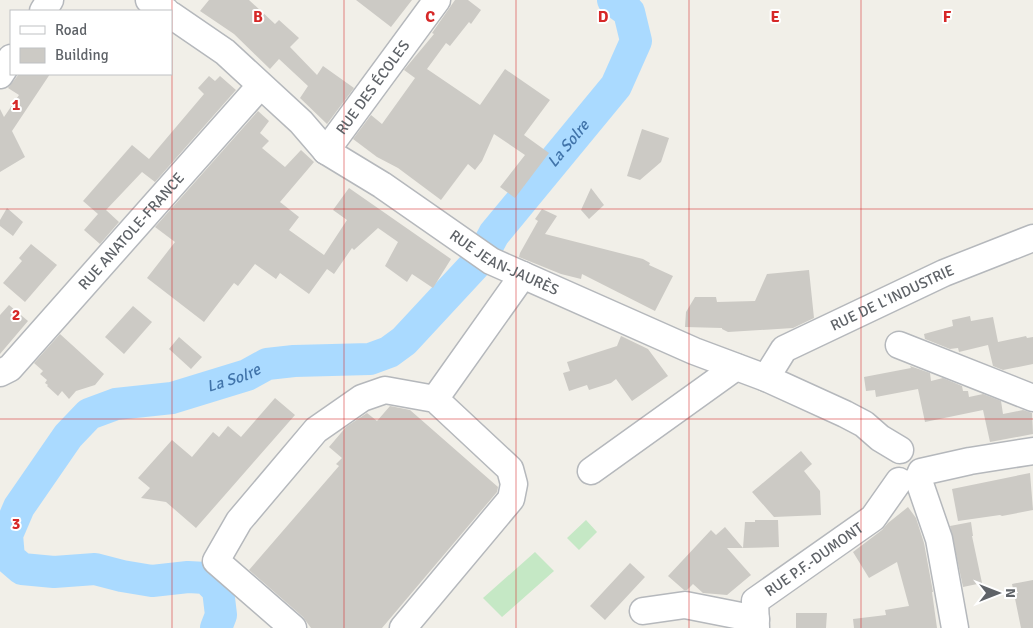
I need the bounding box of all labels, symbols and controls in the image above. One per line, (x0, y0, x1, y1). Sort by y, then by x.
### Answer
text: B (253, 7, 263, 27)
text: C (425, 7, 435, 27)
text: D (598, 7, 609, 27)
text: E (770, 7, 780, 27)
text: F (943, 7, 952, 27)
legend (10, 10, 172, 75)
text: Road (55, 21, 87, 39)
street label: RUE DES ÉCOLES (332, 37, 413, 138)
text: Building (55, 46, 109, 64)
text: 1 (12, 95, 21, 115)
water label: La Solre (543, 115, 594, 172)
street label: RUE ANATOLE-FRANCE (75, 169, 188, 293)
street label: RUE JEAN-JAURÈS (446, 226, 562, 299)
street label: RUE DE L'INDUSTRIE (828, 261, 957, 335)
text: 2 (12, 305, 20, 325)
water label: La Solre (204, 359, 265, 397)
text: 3 (12, 514, 20, 534)
street label: RUE P.F.-DUMONT (761, 519, 867, 600)
north arrow (973, 568, 1023, 618)
text: N (1002, 588, 1019, 598)

